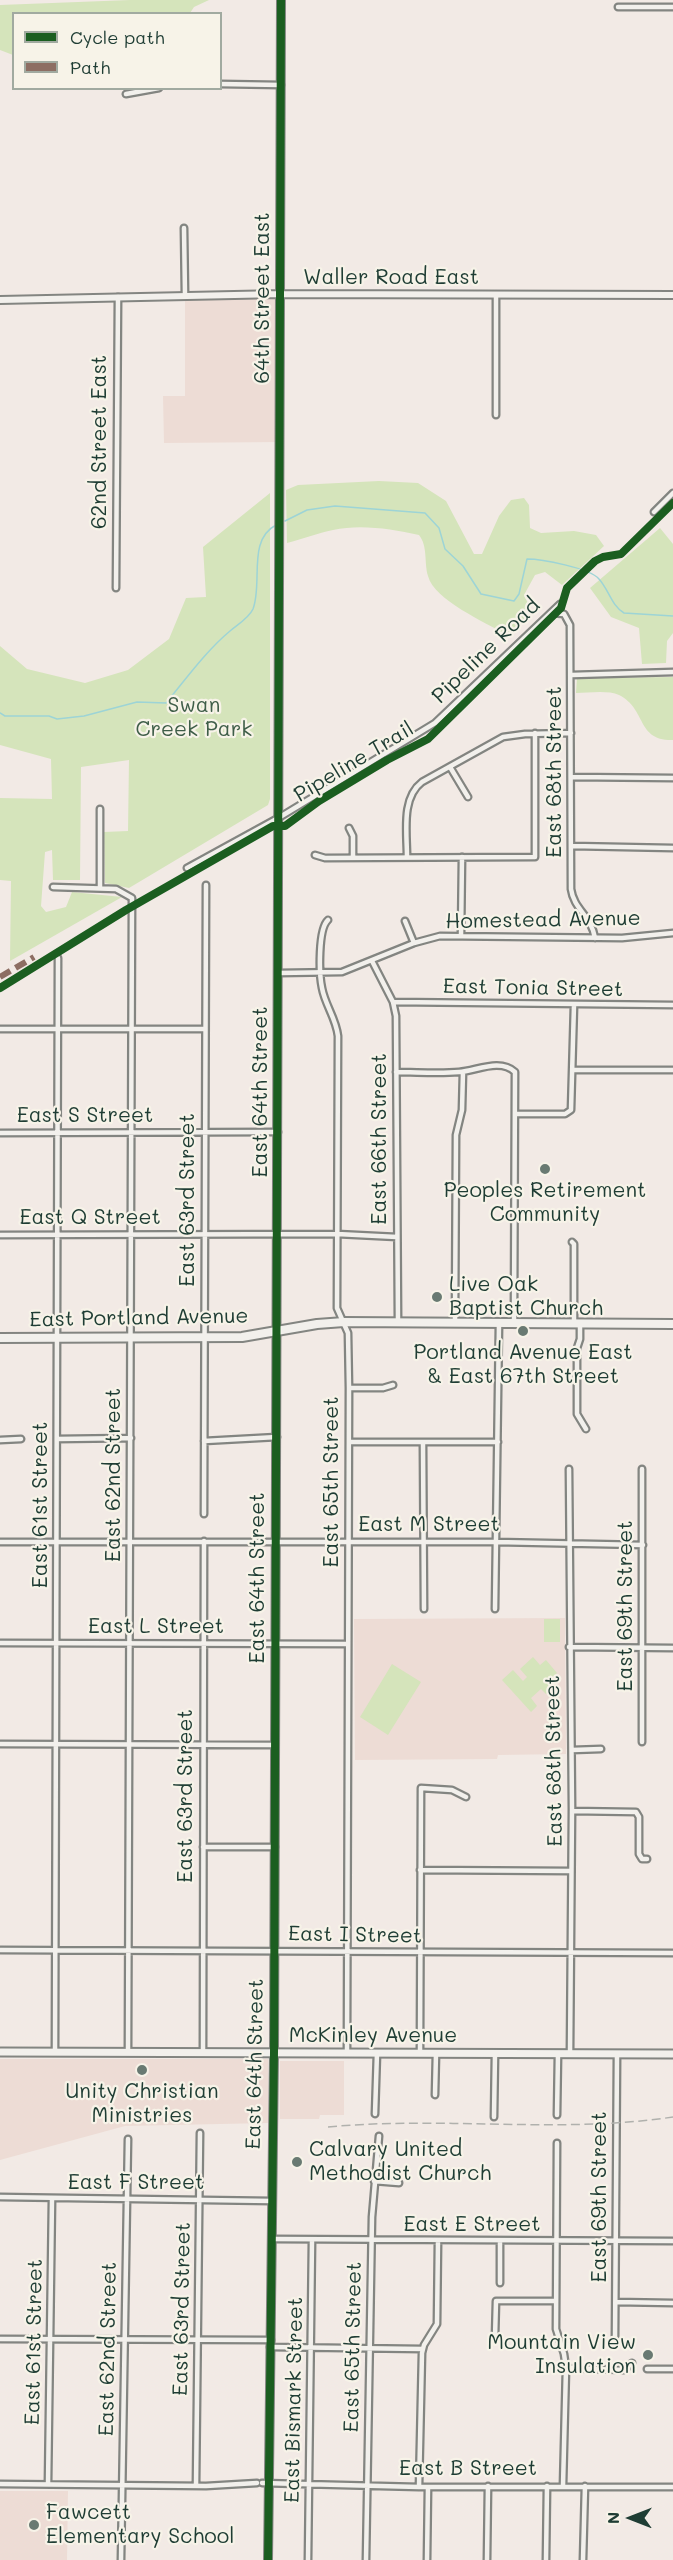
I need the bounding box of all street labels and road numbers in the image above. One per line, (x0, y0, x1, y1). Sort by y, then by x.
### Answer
street label: 64th Street East (250, 213, 276, 383)
street label: Waller Road East (303, 265, 479, 291)
street label: 62nd Street East (87, 355, 113, 529)
street label: Pipeline Road (427, 593, 545, 709)
street label: East 68th Street (542, 686, 568, 858)
street label: Pipeline Trail (290, 716, 418, 808)
street label: Homestead Avenue (445, 906, 641, 934)
street label: East Tonia Street (443, 974, 623, 1002)
street label: East 64th Street (248, 1007, 274, 1177)
street label: East 66th Street (367, 1053, 393, 1225)
street label: East S Street (17, 1103, 153, 1129)
street label: East 63rd Street (175, 1113, 201, 1287)
street label: East Q Street (19, 1205, 161, 1231)
street label: East Portland Avenue (29, 1303, 249, 1333)
street label: East 62nd Street (101, 1388, 127, 1562)
street label: East 65th Street (319, 1397, 345, 1567)
street label: East 61st Street (28, 1422, 54, 1588)
street label: East 64th Street (245, 1493, 271, 1663)
street label: East M Street (358, 1512, 500, 1538)
street label: East 69th Street (613, 1520, 639, 1692)
street label: East L Street (88, 1614, 224, 1640)
street label: East 68th Street (540, 1675, 568, 1847)
street label: East 63rd Street (173, 1709, 199, 1883)
street label: East I Street (288, 1921, 422, 1949)
street label: East 64th Street (241, 1978, 269, 2150)
street label: McKinley Avenue (289, 2023, 457, 2049)
street label: East 69th Street (587, 2111, 613, 2283)
street label: East F Street (68, 2170, 204, 2196)
street label: East E Street (404, 2212, 540, 2238)
street label: East 63rd Street (168, 2222, 196, 2396)
street label: East 61st Street (20, 2259, 48, 2425)
street label: East 65th Street (339, 2261, 367, 2433)
street label: East 62nd Street (94, 2262, 122, 2436)
street label: East Bismark Street (280, 2297, 308, 2503)
street label: East B Street (399, 2456, 537, 2482)

